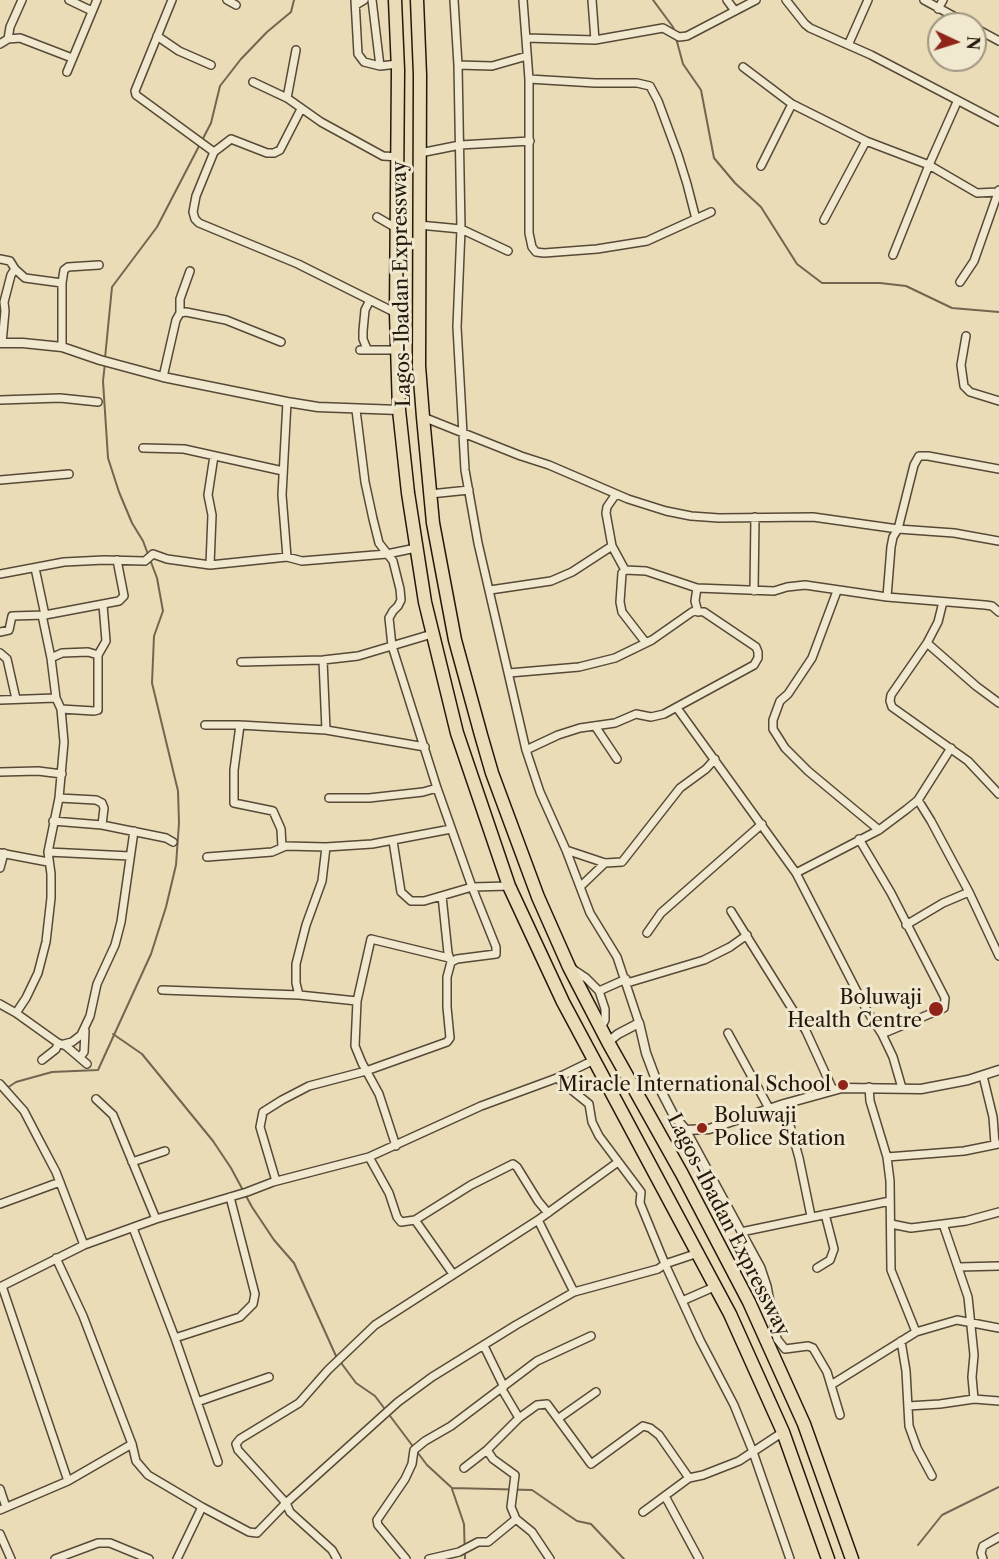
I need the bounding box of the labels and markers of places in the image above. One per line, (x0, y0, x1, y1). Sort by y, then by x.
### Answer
place label: Boluwaji Health Centre (787, 986, 922, 1033)
marker: Boluwaji Health Centre (927, 1000, 945, 1018)
place label: Miracle International School (558, 1073, 831, 1097)
marker: Miracle International School (836, 1078, 850, 1092)
place label: Boluwaji Police Station (714, 1104, 846, 1151)
marker: Boluwaji Police Station (695, 1121, 709, 1135)

